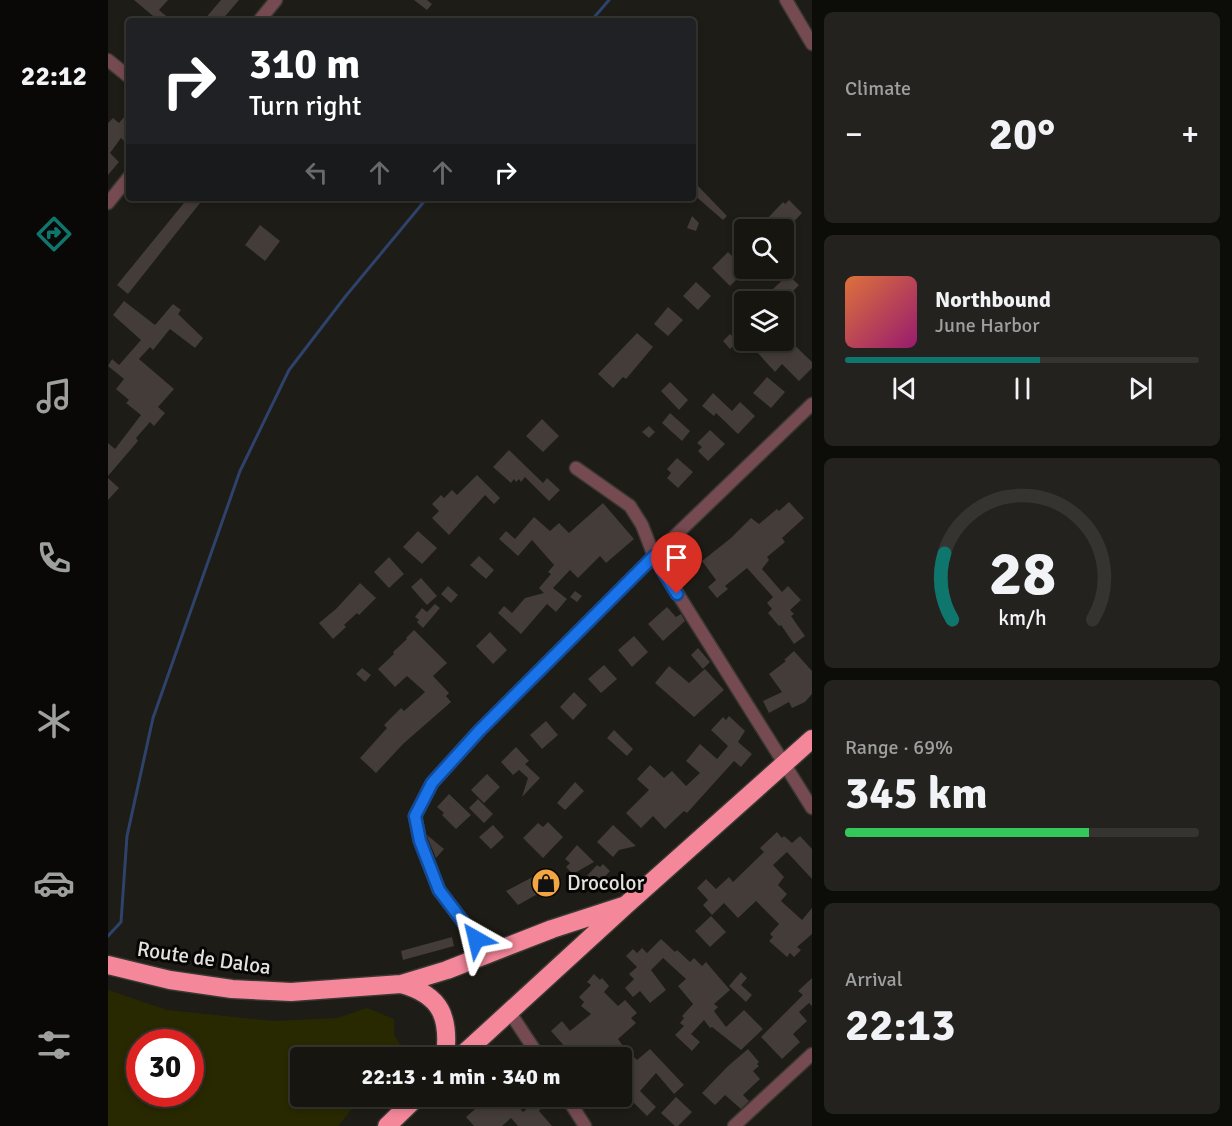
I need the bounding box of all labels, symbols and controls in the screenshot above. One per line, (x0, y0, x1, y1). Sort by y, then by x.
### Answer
text: 310 m (249, 39, 360, 90)
icon: right (150, 42, 228, 120)
text: 22:12 (21, 60, 87, 93)
text: Climate (845, 76, 911, 101)
text: Turn right (249, 90, 362, 123)
text: 20° (989, 107, 1055, 162)
text: − (845, 114, 863, 155)
text: + (1181, 114, 1199, 155)
icon: left (300, 156, 333, 189)
icon: ahead (363, 156, 396, 189)
icon: ahead (426, 156, 459, 189)
icon: right (489, 156, 522, 189)
icon: directions (33, 213, 75, 255)
map controls (734, 219, 794, 351)
button: search (734, 219, 794, 279)
text: Northbound (935, 286, 1051, 313)
button: layers (734, 291, 794, 351)
text: June Harbor (935, 313, 1040, 338)
icon: previous (888, 372, 921, 405)
icon: pause (1006, 372, 1039, 405)
icon: next (1124, 372, 1157, 405)
icon: music (33, 375, 75, 417)
pin (651, 532, 702, 594)
text: 28 (988, 535, 1056, 612)
icon: phone (33, 537, 75, 579)
icon: arrive (660, 541, 693, 574)
text: km/h (998, 605, 1046, 631)
icon: climate (33, 700, 75, 742)
text: Range · 69% (845, 735, 953, 760)
text: 345 km (845, 766, 988, 821)
icon: car (33, 862, 75, 904)
shop icon: Drocolor (530, 867, 562, 899)
place label: Drocolor (567, 870, 644, 896)
position arrow (444, 907, 508, 971)
street label: Route de Daloa (135, 936, 273, 980)
text: Arrival (845, 967, 903, 992)
text: 22:13 (845, 998, 955, 1053)
icon: filters (33, 1024, 75, 1066)
speed limit sign: 30 (126, 1029, 204, 1107)
text: 22:13 · 1 min · 340 m (361, 1063, 561, 1090)

